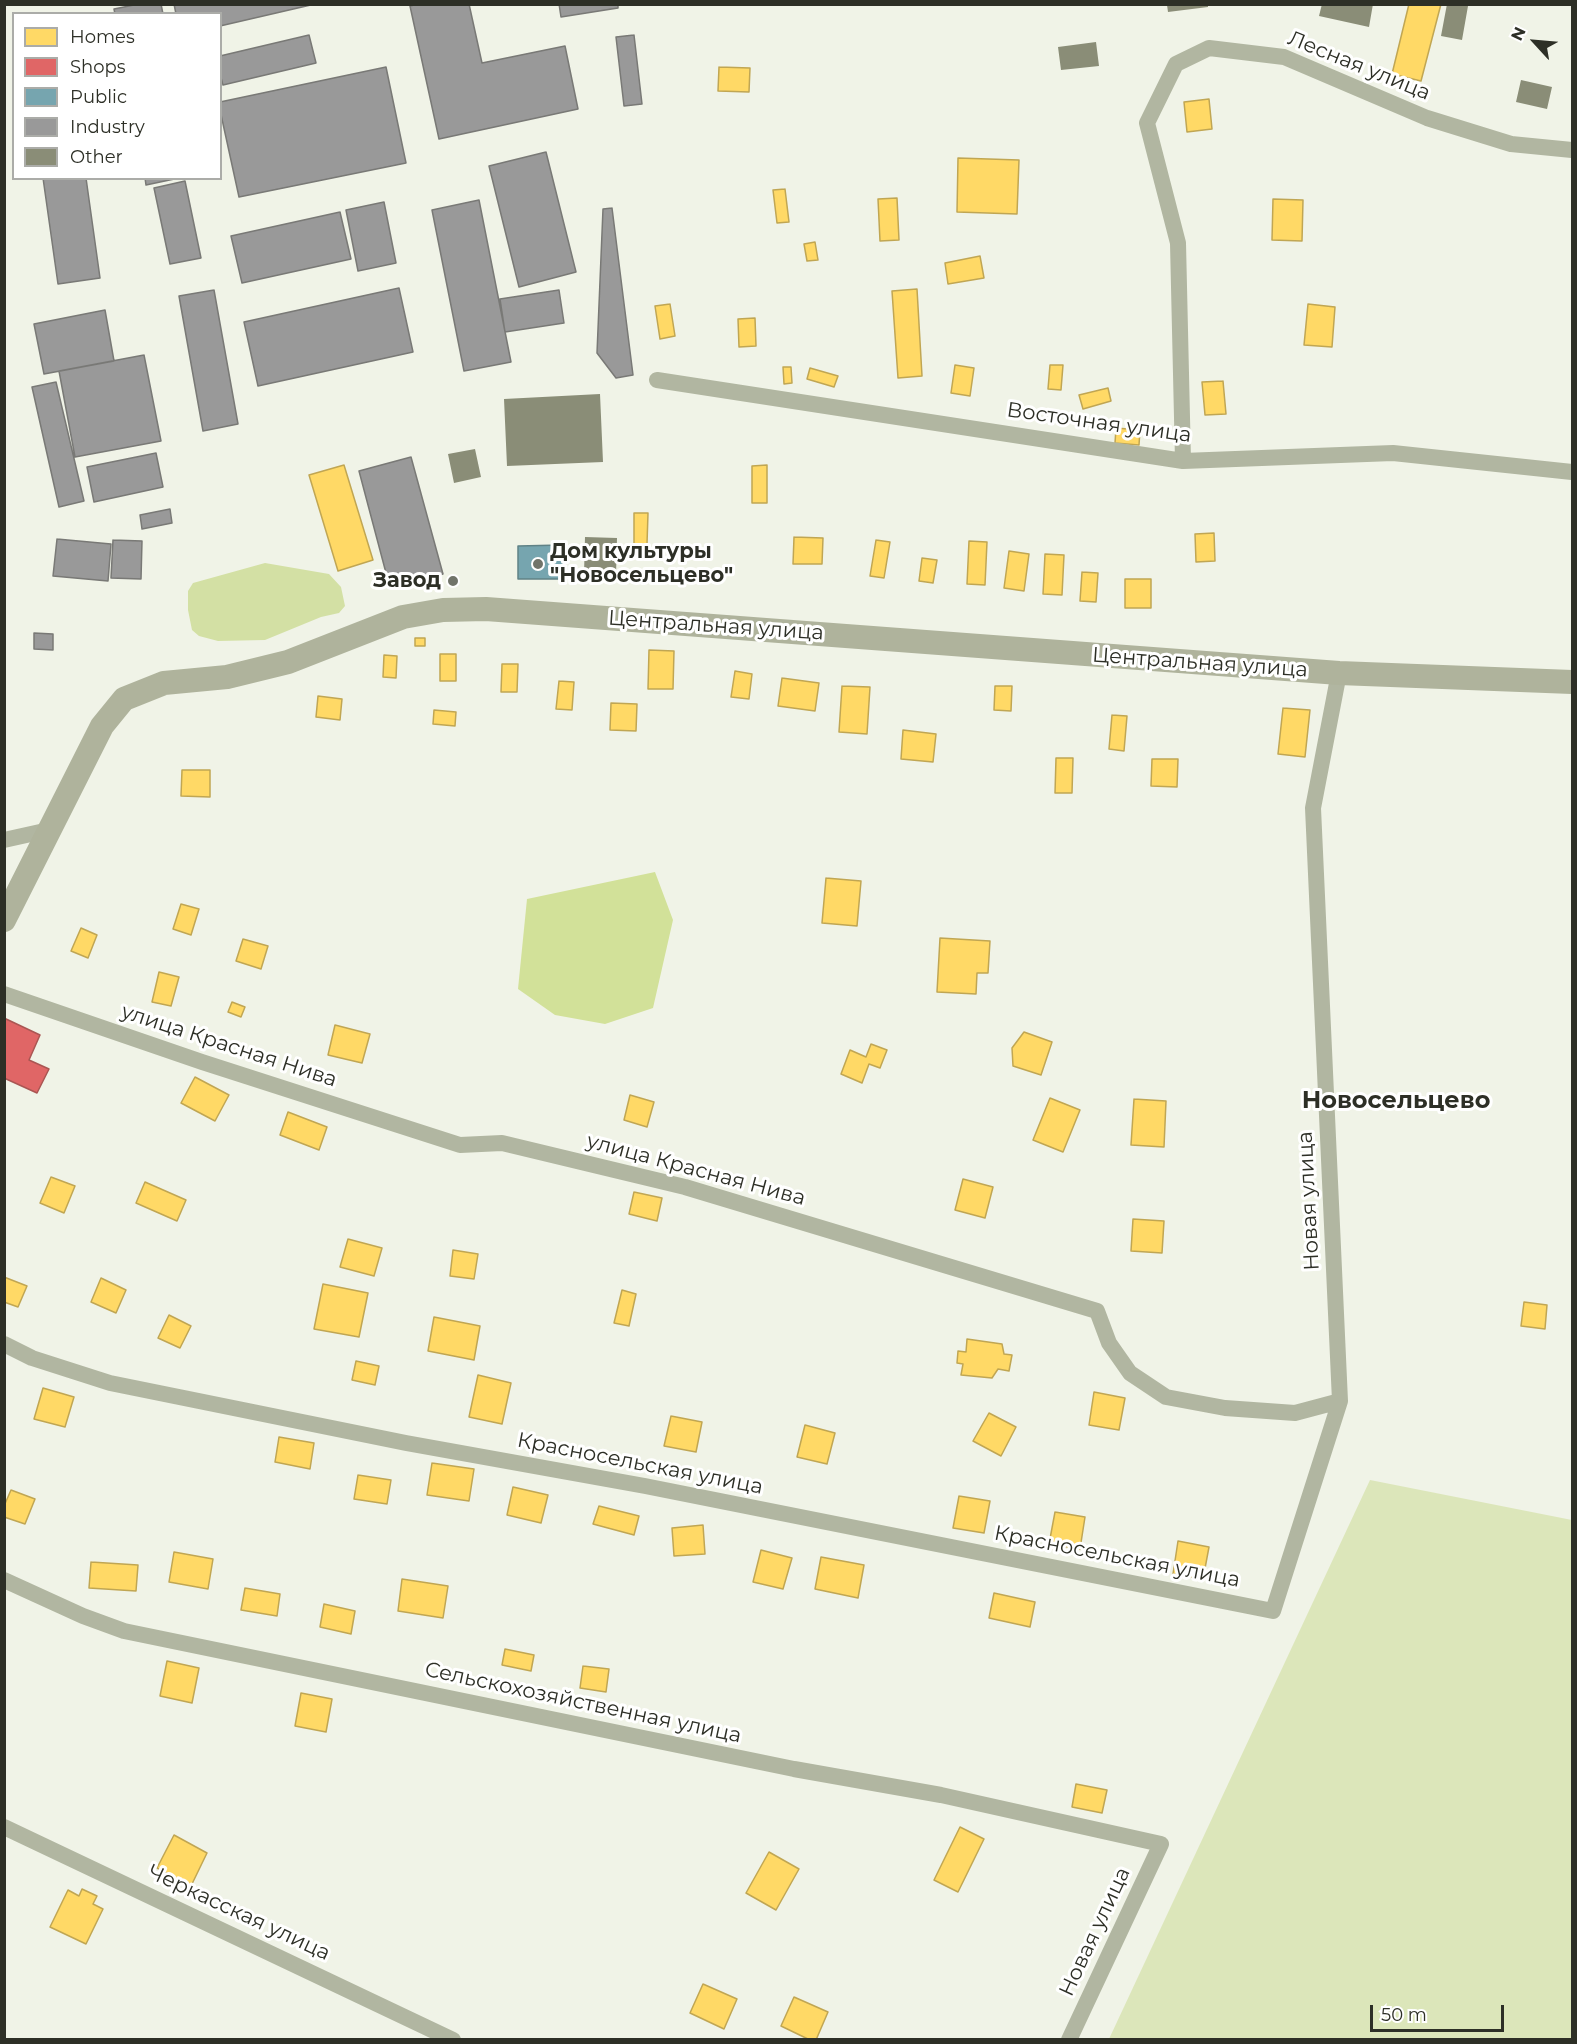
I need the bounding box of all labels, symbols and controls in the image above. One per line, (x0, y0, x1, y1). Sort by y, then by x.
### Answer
legend (12, 12, 222, 180)
north arrow (1505, 12, 1565, 72)
text: N (1507, 24, 1530, 44)
text: Homes (70, 26, 135, 48)
street label: Лесная улица (1284, 26, 1434, 106)
text: Shops (70, 56, 126, 78)
text: Public (70, 86, 127, 108)
text: Industry (70, 116, 145, 138)
text: Other (70, 146, 123, 168)
street label: Восточная улица (1005, 398, 1193, 448)
place label: Дом культуры "Новосельцево" (550, 539, 733, 589)
marker: Дом культуры "Новосельцево" (531, 557, 545, 571)
place label: Завод (373, 568, 441, 594)
marker: Завод (446, 574, 460, 588)
street label: Центральная улица (607, 606, 825, 646)
street label: Центральная улица (1091, 643, 1309, 683)
street label: улица Красная Нива (118, 999, 340, 1093)
district label: Новосельцево (1302, 1087, 1490, 1115)
street label: улица Красная Нива (584, 1129, 808, 1211)
street label: Новая улица (1293, 1131, 1325, 1271)
street label: Красносельская улица (515, 1428, 765, 1500)
street label: Красносельская улица (992, 1521, 1242, 1593)
street label: Сельскохозяйственная улица (422, 1657, 744, 1749)
street label: Черкасская улица (144, 1860, 334, 1966)
street label: Новая улица (1054, 1864, 1136, 2000)
scale bar (1373, 1993, 1506, 2031)
text: 50 m (1381, 2004, 1427, 2026)

